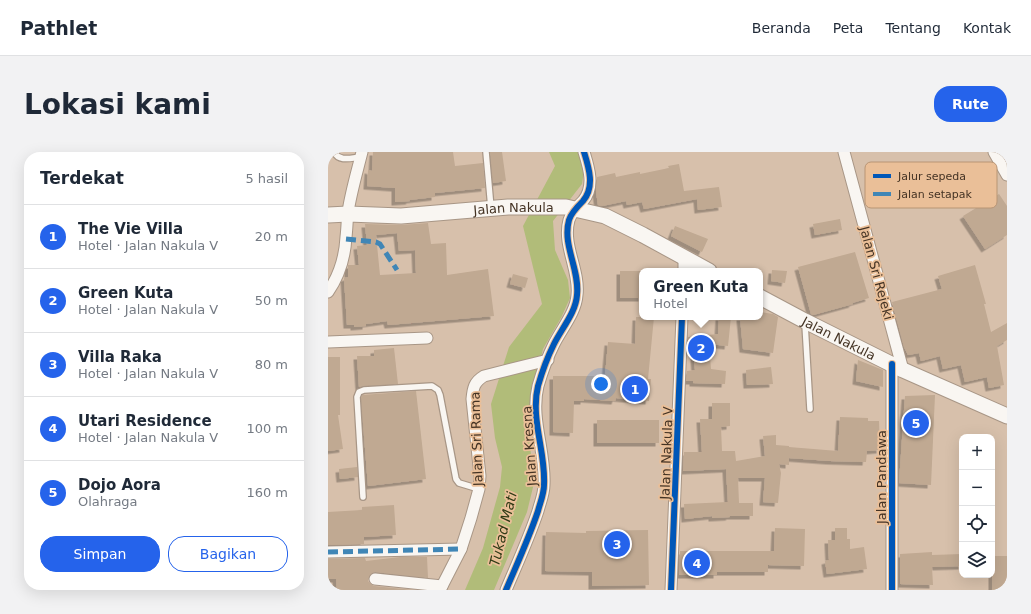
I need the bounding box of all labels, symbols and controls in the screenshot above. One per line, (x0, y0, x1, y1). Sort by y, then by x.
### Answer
text: Pathlet (20, 17, 97, 39)
text: Beranda (752, 20, 811, 36)
text: Peta (833, 20, 863, 36)
text: Tentang (885, 20, 941, 36)
text: Kontak (963, 20, 1011, 36)
button: Rute (934, 86, 1007, 122)
text: Lokasi kami (24, 88, 211, 121)
legend (865, 162, 997, 208)
text: Terdekat (40, 168, 124, 188)
text: Jalur sepeda (897, 170, 966, 183)
text: 5 hasil (245, 171, 288, 186)
text: Jalan setapak (897, 188, 973, 201)
street label: Jalan Nakula (472, 200, 554, 218)
text: The Vie Villa (78, 220, 183, 238)
street label: Jalan Sri Rejeki (857, 224, 896, 322)
text: 1 (48, 229, 58, 244)
text: 20 m (255, 229, 288, 244)
text: Hotel · Jalan Nakula V (78, 238, 218, 253)
popup (639, 268, 763, 320)
text: Green Kuta (653, 278, 749, 296)
text: Green Kuta (78, 284, 173, 302)
text: 2 (48, 293, 58, 308)
text: 50 m (255, 293, 288, 308)
text: Hotel (653, 296, 688, 311)
text: Hotel · Jalan Nakula V (78, 302, 218, 317)
street label: Jalan Nakula (798, 313, 878, 363)
pin: 2 (688, 333, 714, 363)
text: Villa Raka (78, 348, 162, 366)
text: 3 (48, 357, 58, 372)
text: 80 m (255, 357, 288, 372)
text: Hotel · Jalan Nakula V (78, 366, 218, 381)
your location (591, 374, 611, 394)
pin: 1 (622, 374, 648, 404)
street label: Jalan Sri Rama (467, 392, 486, 487)
street label: Jalan Kresna (519, 405, 540, 488)
street label: Jalan Nakula V (657, 406, 676, 501)
pin: 5 (903, 408, 929, 438)
text: Utari Residence (78, 412, 212, 430)
text: 4 (48, 421, 58, 436)
text: 100 m (246, 421, 288, 436)
text: Hotel · Jalan Nakula V (78, 430, 218, 445)
street label: Jalan Pandawa (874, 430, 889, 525)
map controls (959, 434, 995, 578)
button: + (959, 434, 995, 470)
button: − (959, 470, 995, 506)
text: Dojo Aora (78, 476, 161, 494)
text: 5 (48, 485, 58, 500)
text: 160 m (246, 485, 288, 500)
water label: Tukad Mati (486, 490, 520, 568)
text: Olahraga (78, 494, 138, 509)
button: locate (959, 506, 995, 542)
pin: 3 (604, 529, 630, 559)
button: Simpan (40, 536, 160, 572)
button: Bagikan (168, 536, 288, 572)
button: layers (959, 542, 995, 578)
pin: 4 (684, 548, 710, 578)

